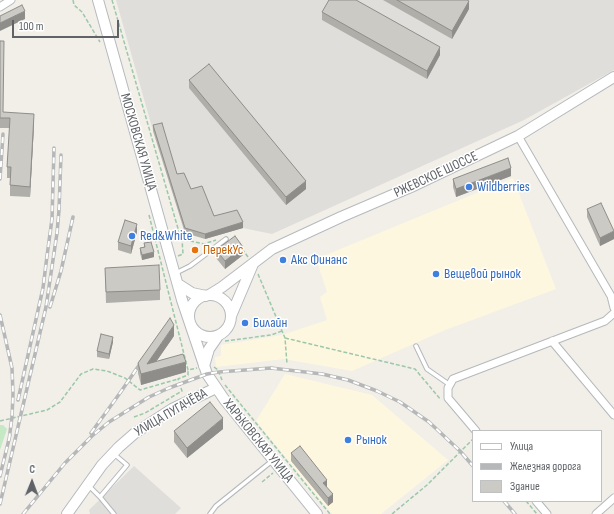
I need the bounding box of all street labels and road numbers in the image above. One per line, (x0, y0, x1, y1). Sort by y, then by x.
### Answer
street label: МОСКОВСКАЯ УЛИЦА (116, 91, 160, 193)
street label: РЖЕВСКОЕ ШОССЕ (391, 148, 481, 202)
street label: УЛИЦА ПУГАЧЁВА (132, 385, 210, 441)
street label: ХАРЬКОВСКАЯ УЛИЦА (219, 396, 297, 486)

